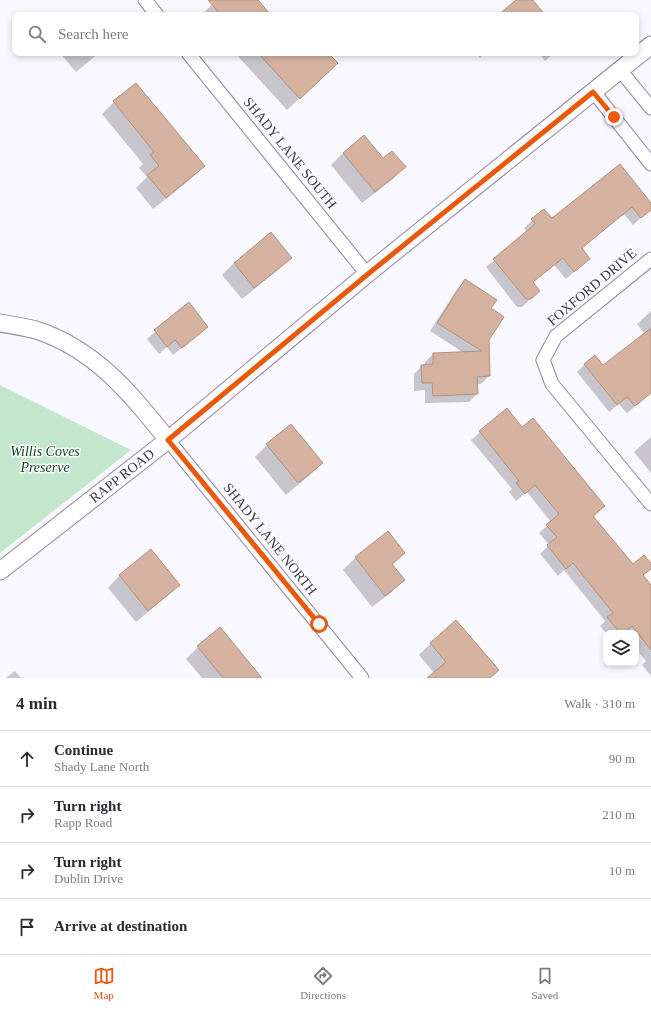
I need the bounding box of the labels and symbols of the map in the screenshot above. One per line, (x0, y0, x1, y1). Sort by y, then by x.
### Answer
street label: SHADY LANE SOUTH (241, 94, 339, 212)
route end (605, 108, 623, 126)
street label: FOXFORD DRIVE (544, 245, 640, 329)
park label: Willis Coves Preserve (10, 444, 80, 475)
street label: RAPP ROAD (87, 446, 157, 506)
street label: SHADY LANE NORTH (220, 480, 320, 598)
route start (310, 615, 328, 633)

